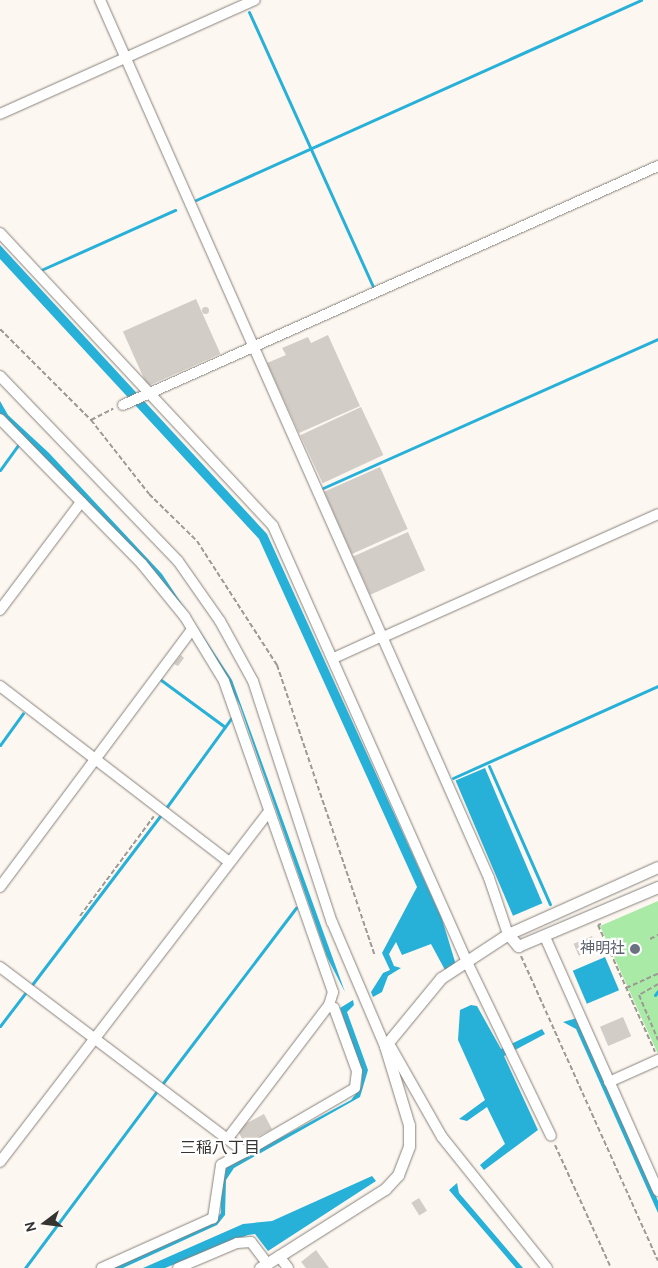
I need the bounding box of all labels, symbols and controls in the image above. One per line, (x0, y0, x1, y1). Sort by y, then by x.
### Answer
place label: 神明社 (580, 940, 625, 958)
marker: 神明社 (629, 943, 641, 955)
district label: 三稲八丁目 (180, 1138, 260, 1158)
north arrow (20, 1198, 70, 1248)
text: N (21, 1220, 40, 1234)

